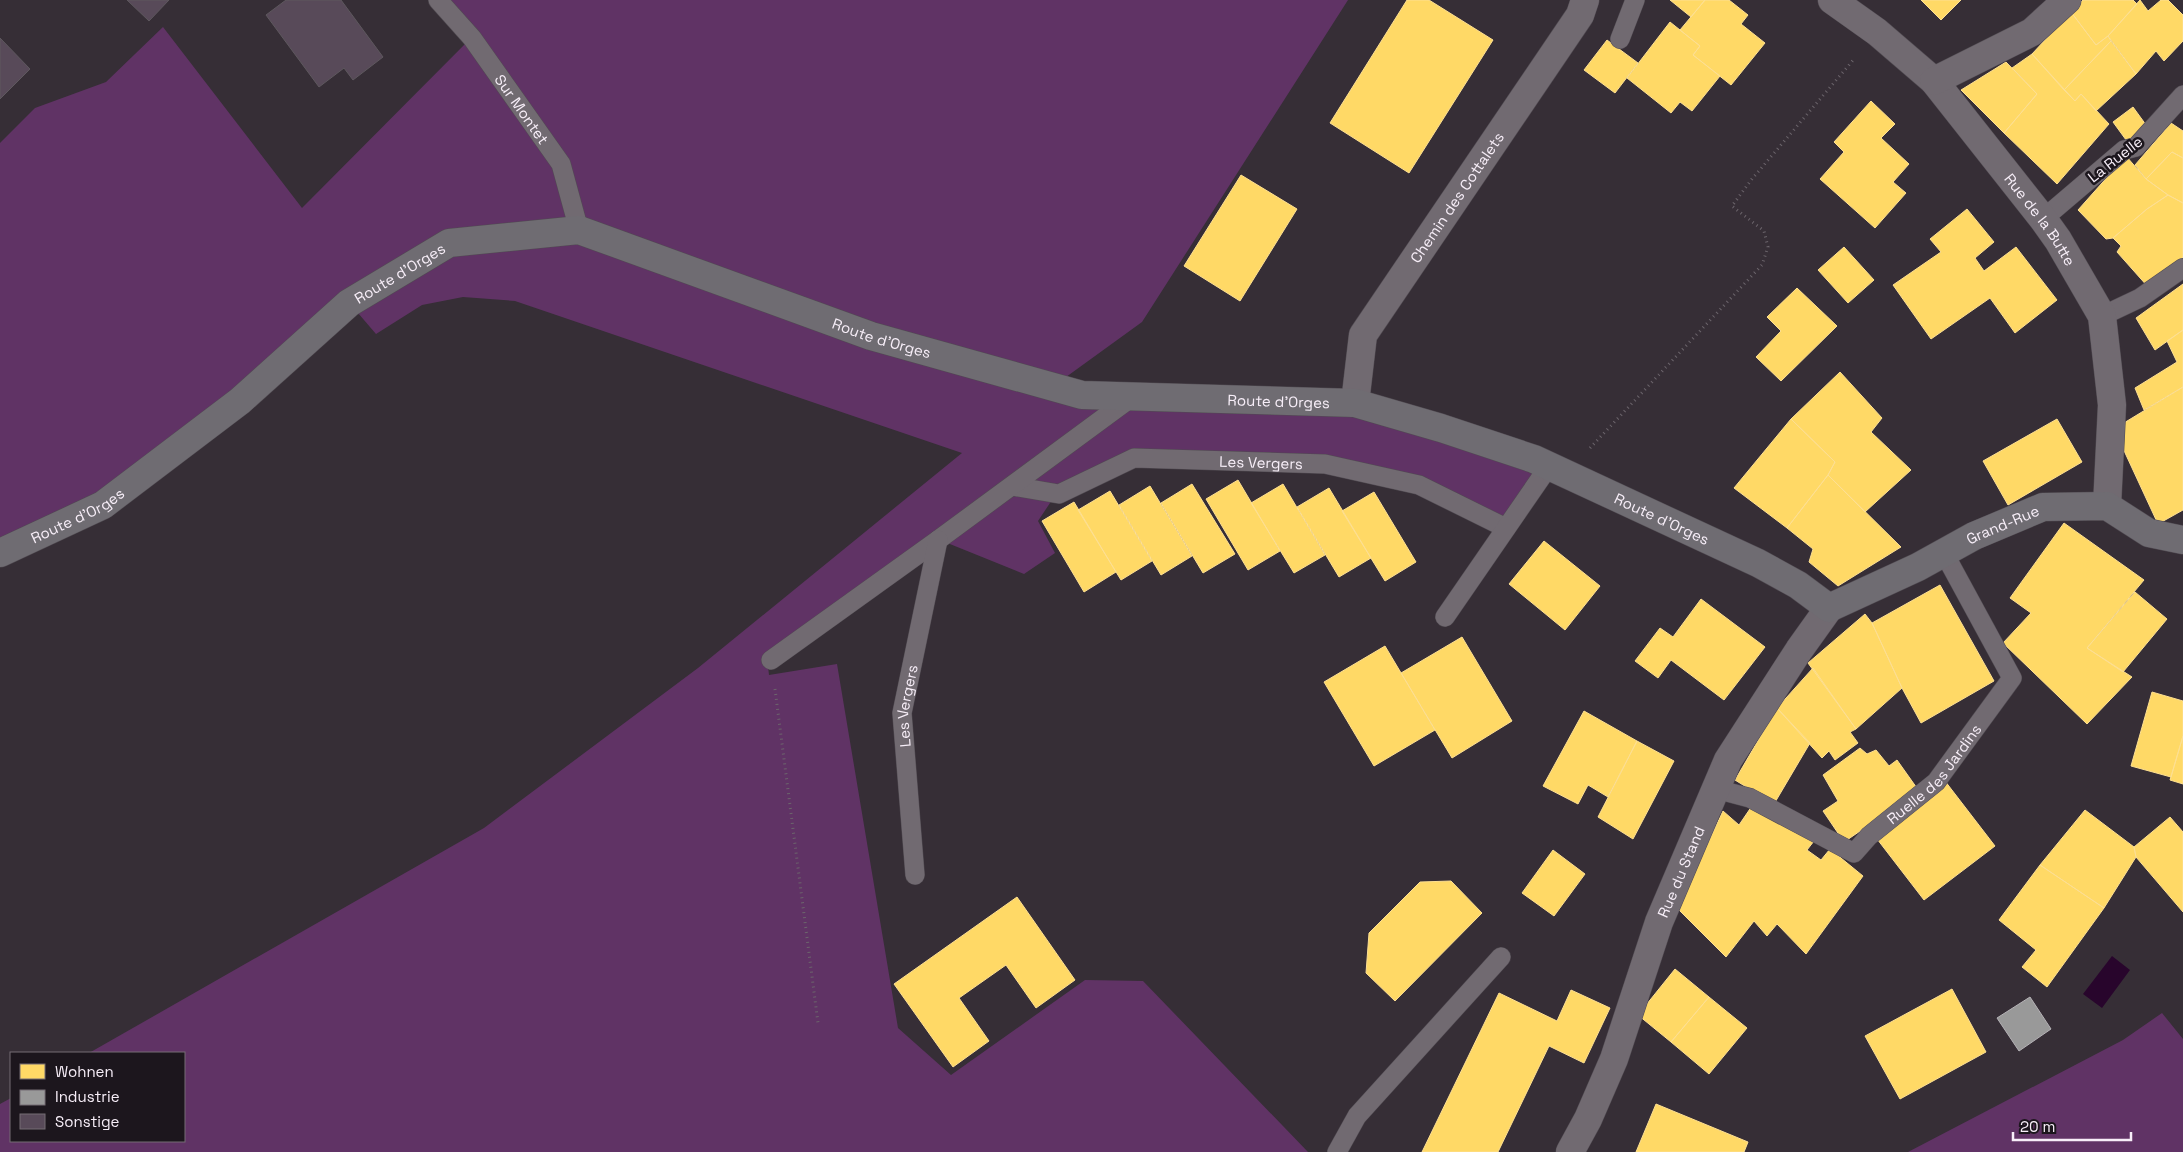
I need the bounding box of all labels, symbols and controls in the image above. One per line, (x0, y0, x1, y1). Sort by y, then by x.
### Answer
street label: Sur Montet (491, 70, 553, 148)
street label: Chemin des Cottalets (1405, 128, 1508, 266)
street label: La Ruelle (2084, 132, 2146, 186)
street label: Rue de la Butte (2001, 169, 2080, 269)
street label: Route d'Orges (351, 238, 448, 307)
street label: Route d'Orges (830, 313, 933, 362)
street label: Route d'Orges (1227, 390, 1330, 412)
street label: Les Vergers (1219, 451, 1303, 473)
street label: Route d'Orges (27, 483, 128, 547)
street label: Route d'Orges (1611, 488, 1713, 549)
street label: Grand-Rue (1963, 500, 2042, 548)
street label: Les Vergers (892, 663, 921, 748)
street label: Ruelle des Jardins (1882, 720, 1985, 828)
street label: Rue du Stand (1653, 823, 1708, 920)
legend (10, 1052, 185, 1142)
text: Wohnen (55, 1062, 114, 1081)
text: Industrie (55, 1087, 120, 1106)
scale bar (2013, 1110, 2130, 1142)
text: Sonstige (55, 1112, 120, 1131)
text: 20 m (2020, 1117, 2055, 1136)

